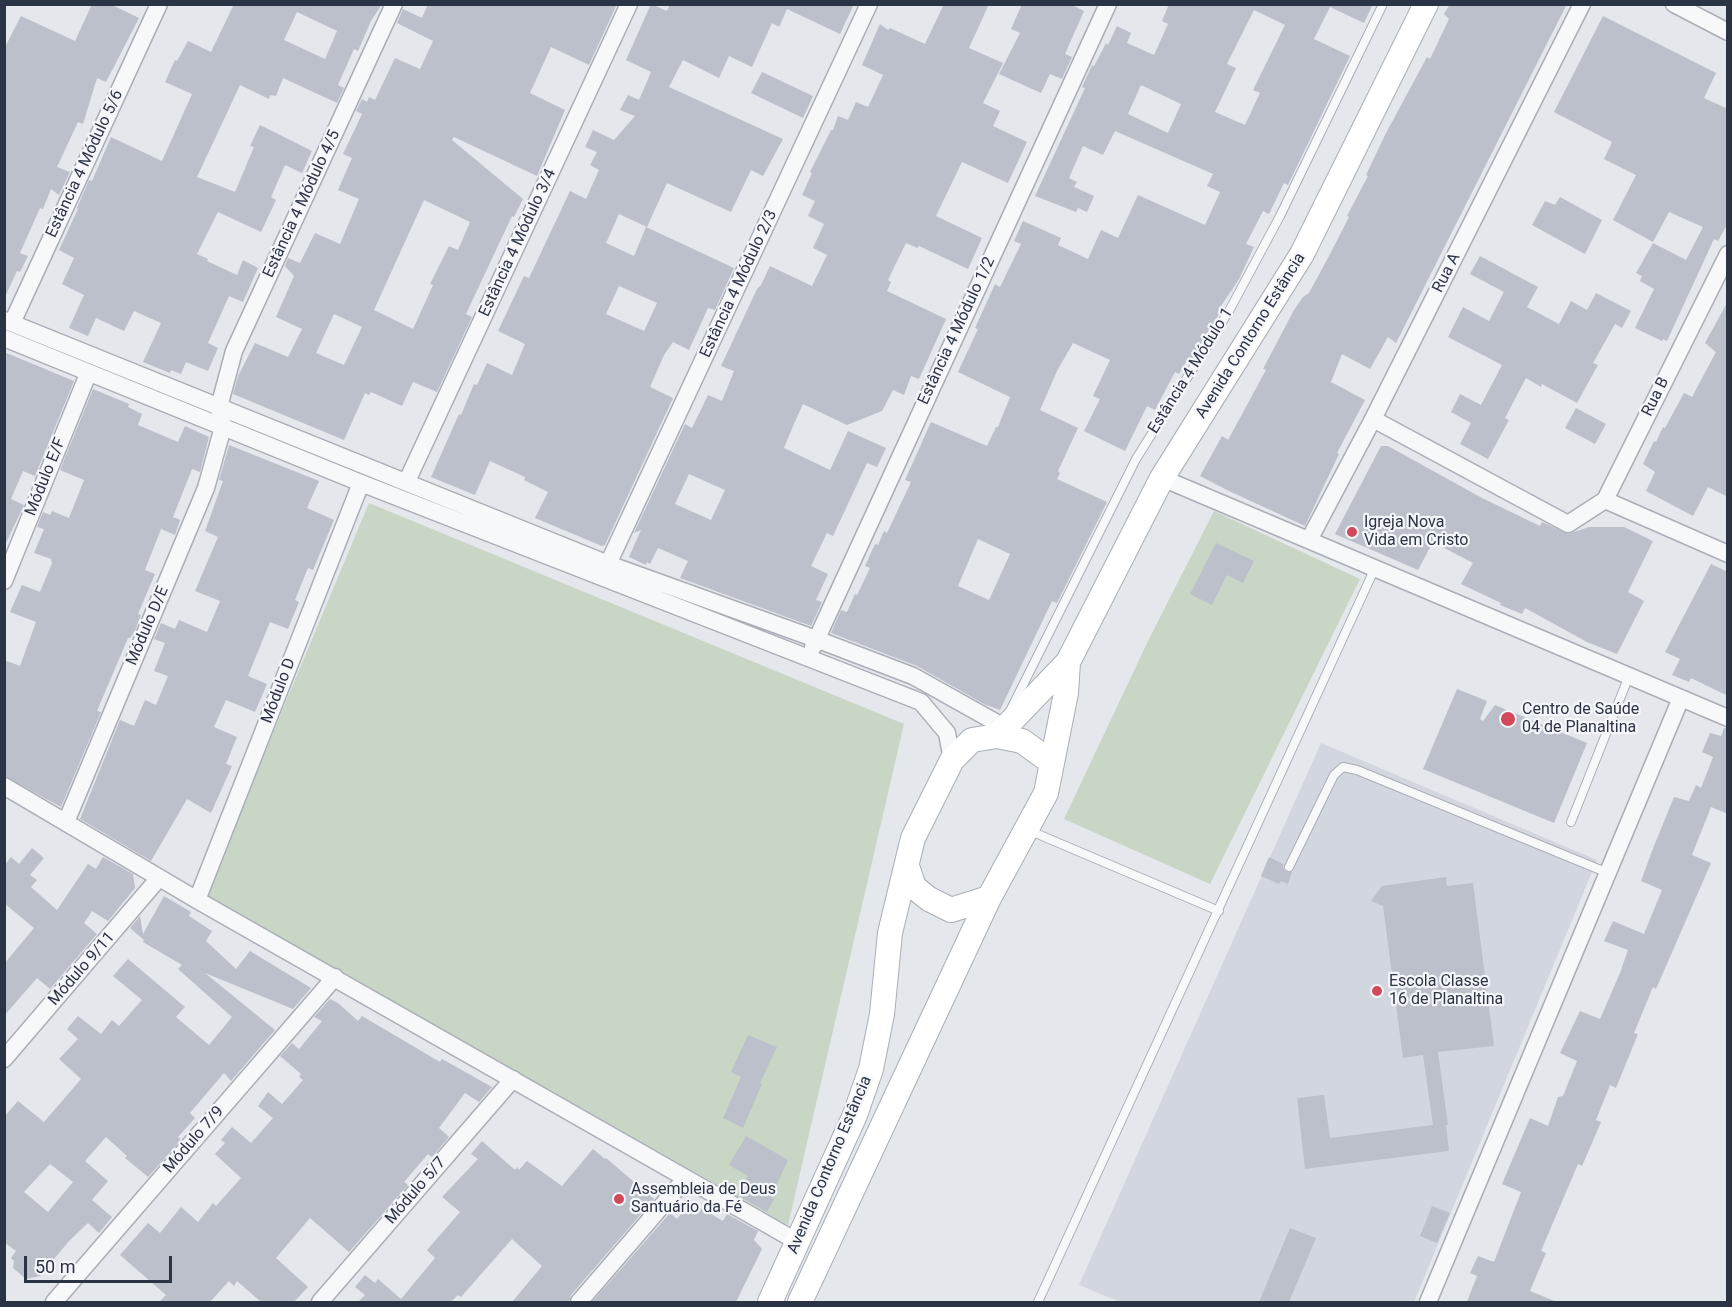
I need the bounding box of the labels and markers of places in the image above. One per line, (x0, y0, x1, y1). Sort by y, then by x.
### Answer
place label: Igreja Nova Vida em Cristo (1364, 513, 1468, 551)
marker: Igreja Nova Vida em Cristo (1345, 525, 1359, 539)
place label: Centro de Saúde 04 de Planaltina (1522, 700, 1639, 738)
marker: Centro de Saúde 04 de Planaltina (1499, 710, 1517, 728)
place label: Escola Classe 16 de Planaltina (1389, 972, 1503, 1010)
marker: Escola Classe 16 de Planaltina (1370, 984, 1384, 998)
place label: Assembleia de Deus Santuário da Fé (631, 1180, 776, 1218)
marker: Assembleia de Deus Santuário da Fé (612, 1192, 626, 1206)

